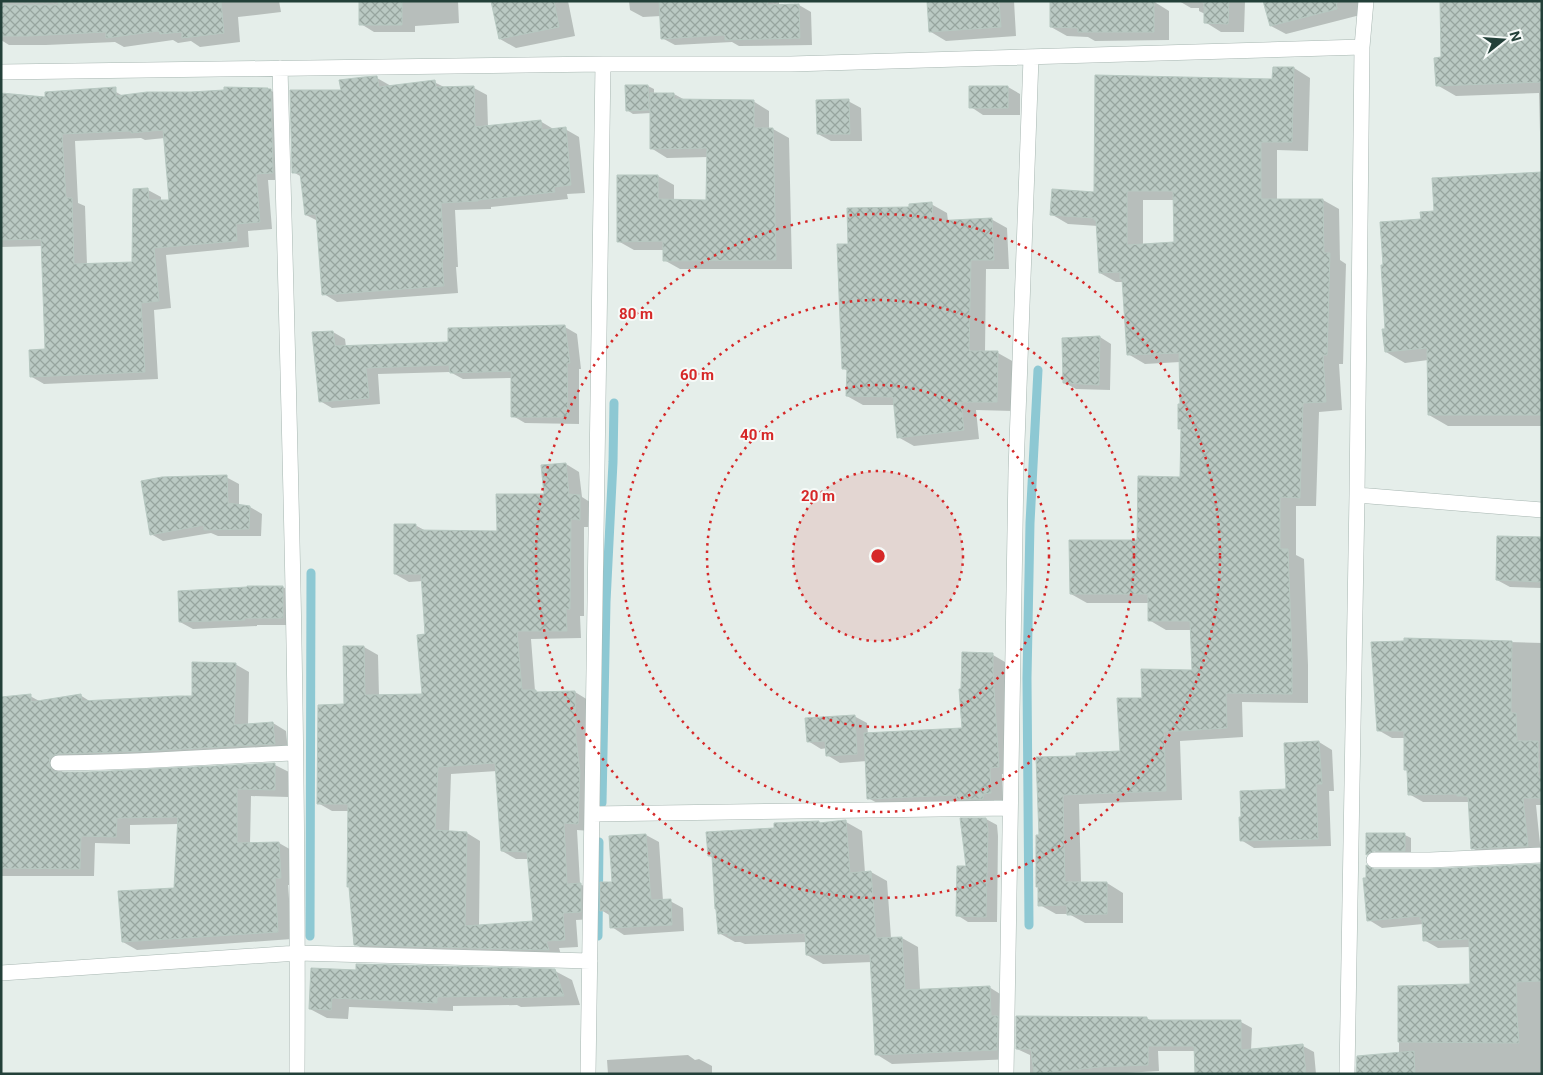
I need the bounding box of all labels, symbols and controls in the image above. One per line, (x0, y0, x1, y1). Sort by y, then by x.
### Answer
north arrow (1478, 15, 1528, 65)
text: N (1506, 29, 1525, 43)
text: 80 m (619, 305, 653, 323)
text: 60 m (680, 366, 714, 384)
text: 40 m (740, 426, 774, 444)
text: 20 m (801, 487, 835, 505)
centre of rings (869, 547, 887, 565)

